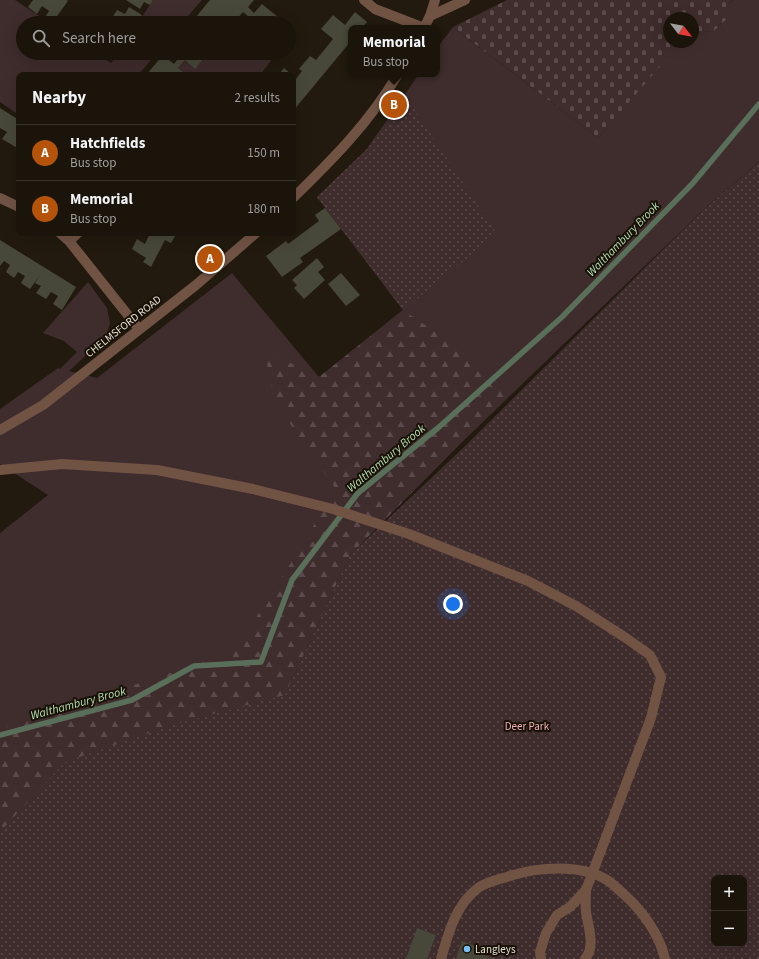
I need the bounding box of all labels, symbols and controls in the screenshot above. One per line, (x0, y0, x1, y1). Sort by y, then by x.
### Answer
north arrow (663, 12, 699, 48)
search box (16, 16, 296, 60)
popup (348, 25, 440, 77)
icon: search (30, 27, 52, 49)
text: Search here (62, 28, 136, 49)
text: Memorial (363, 32, 425, 53)
text: Bus stop (363, 53, 409, 71)
text: Nearby (32, 86, 86, 110)
text: 2 results (235, 89, 280, 107)
pin: B (381, 90, 407, 120)
text: Hatchfields (70, 133, 145, 154)
text: A (41, 144, 49, 162)
text: 150 m (247, 144, 280, 162)
text: Bus stop (70, 154, 116, 172)
text: Memorial (70, 189, 133, 210)
water label: Walthambury Brook (583, 198, 664, 281)
text: B (41, 200, 49, 218)
text: 180 m (247, 200, 280, 218)
text: Bus stop (70, 210, 116, 228)
pin: A (197, 244, 223, 274)
street label: CHELMSFORD ROAD (82, 292, 165, 361)
water label: Walthambury Brook (343, 420, 430, 496)
your location (443, 594, 463, 614)
water label: Walthambury Brook (29, 683, 128, 724)
park label: Deer Park (505, 719, 550, 734)
map controls (711, 875, 747, 947)
button: + (711, 875, 747, 911)
button: − (711, 911, 747, 947)
place label: Langleys (475, 942, 516, 957)
marker: Langleys (462, 944, 472, 954)

